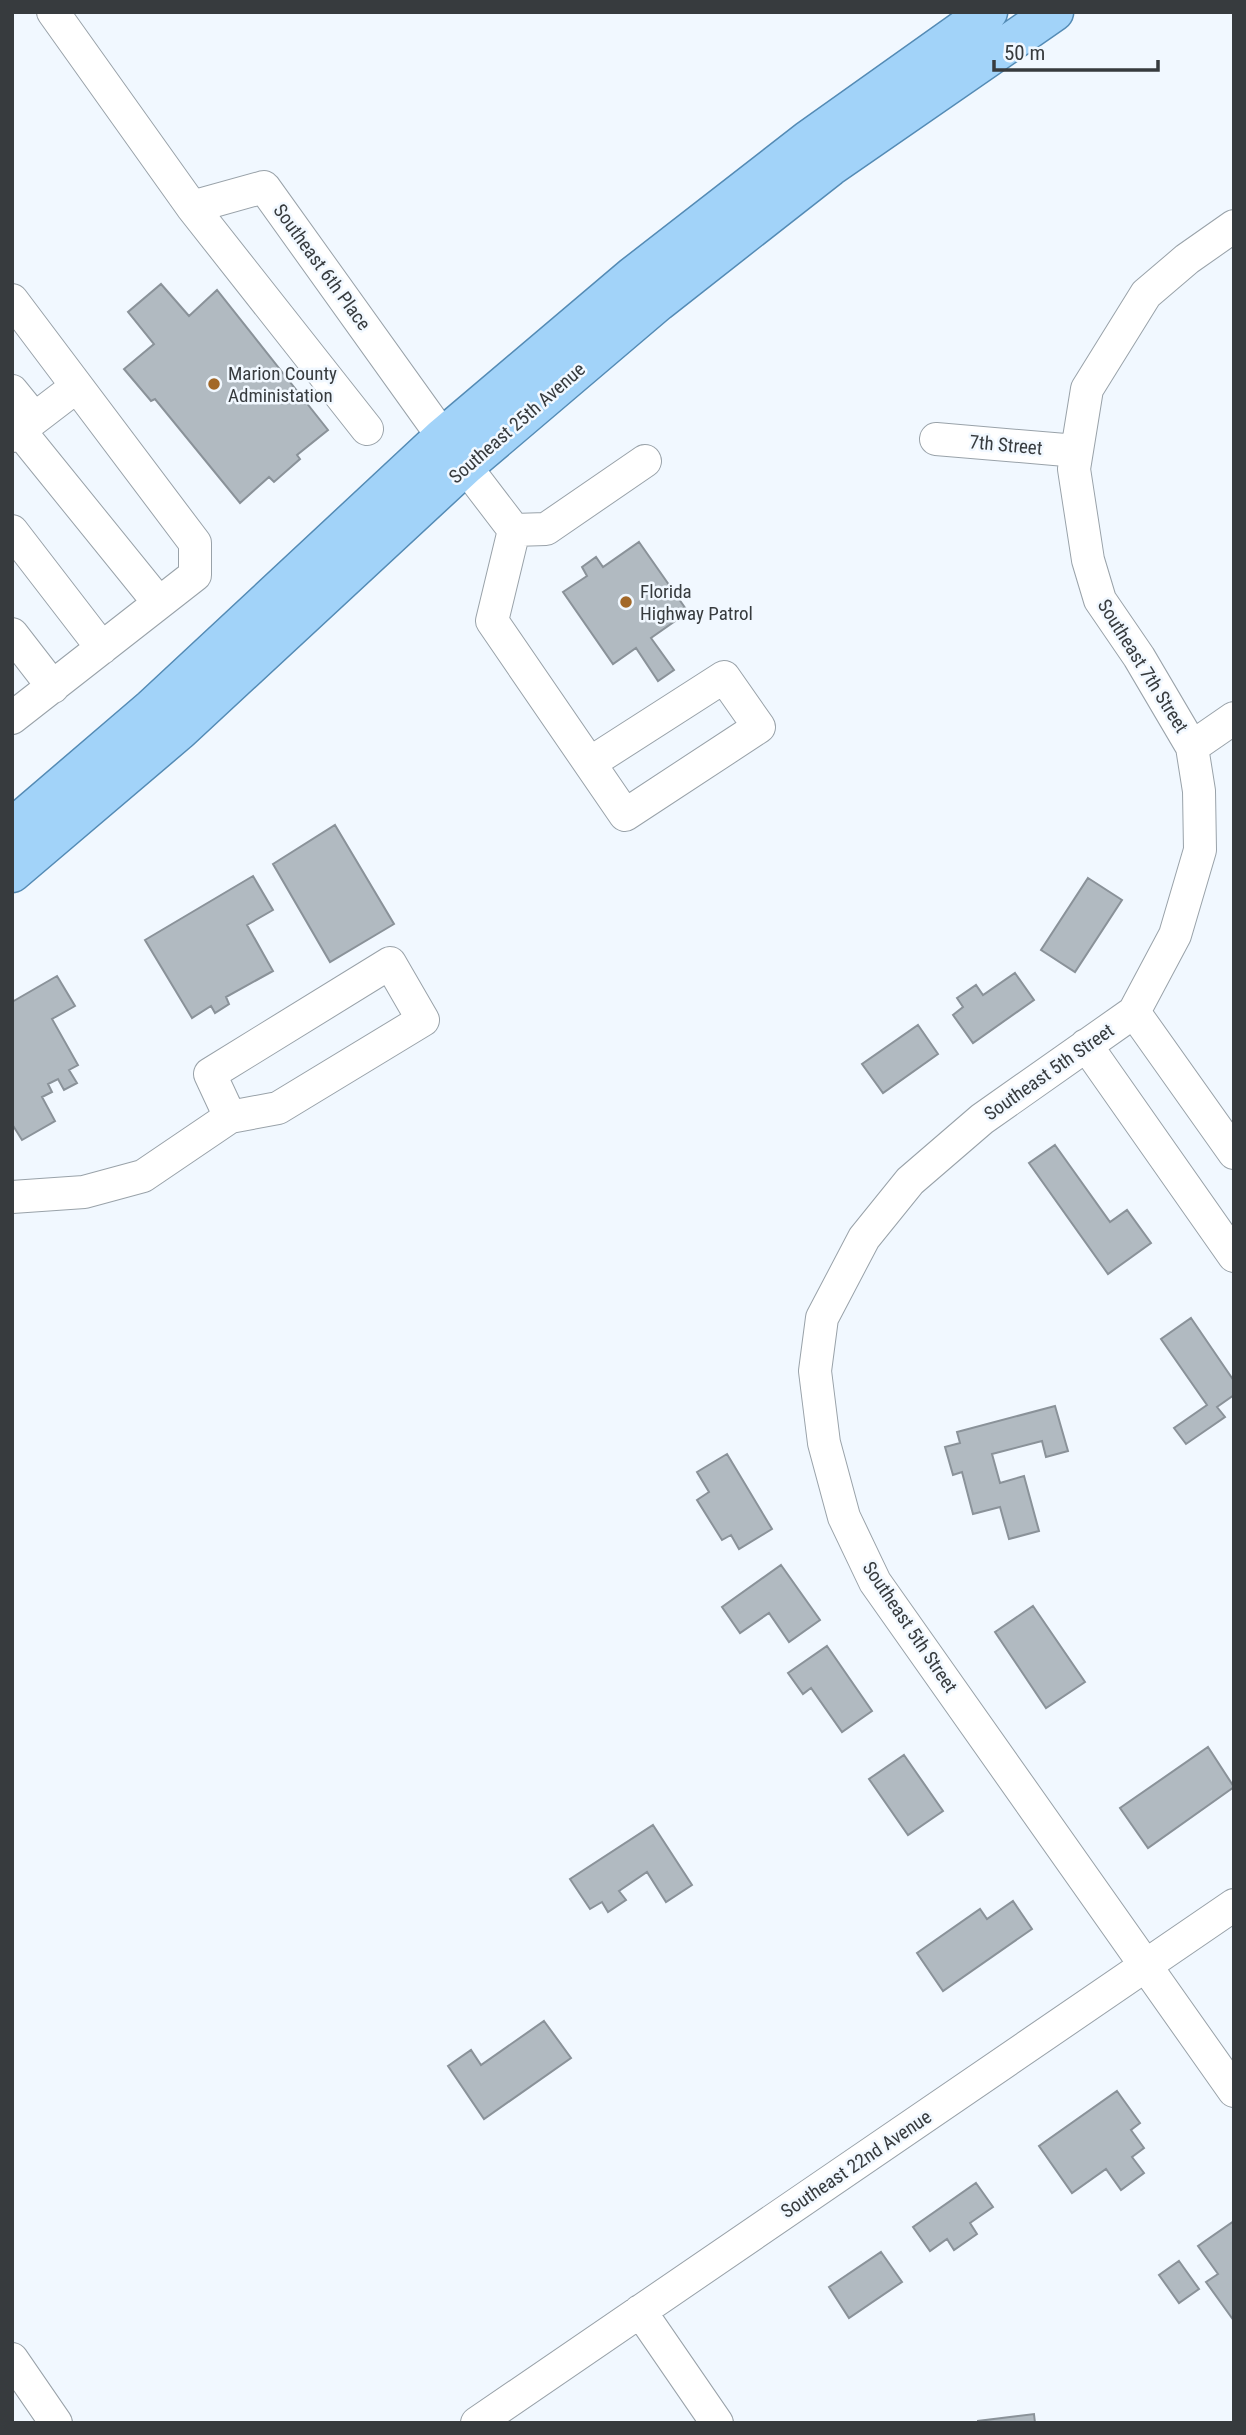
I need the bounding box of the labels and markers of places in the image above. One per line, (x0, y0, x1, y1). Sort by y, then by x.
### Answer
place label: Marion County Administation (228, 362, 337, 407)
marker: Marion County Administation (206, 376, 222, 392)
place label: Florida Highway Patrol (640, 580, 753, 625)
marker: Florida Highway Patrol (618, 594, 634, 610)

